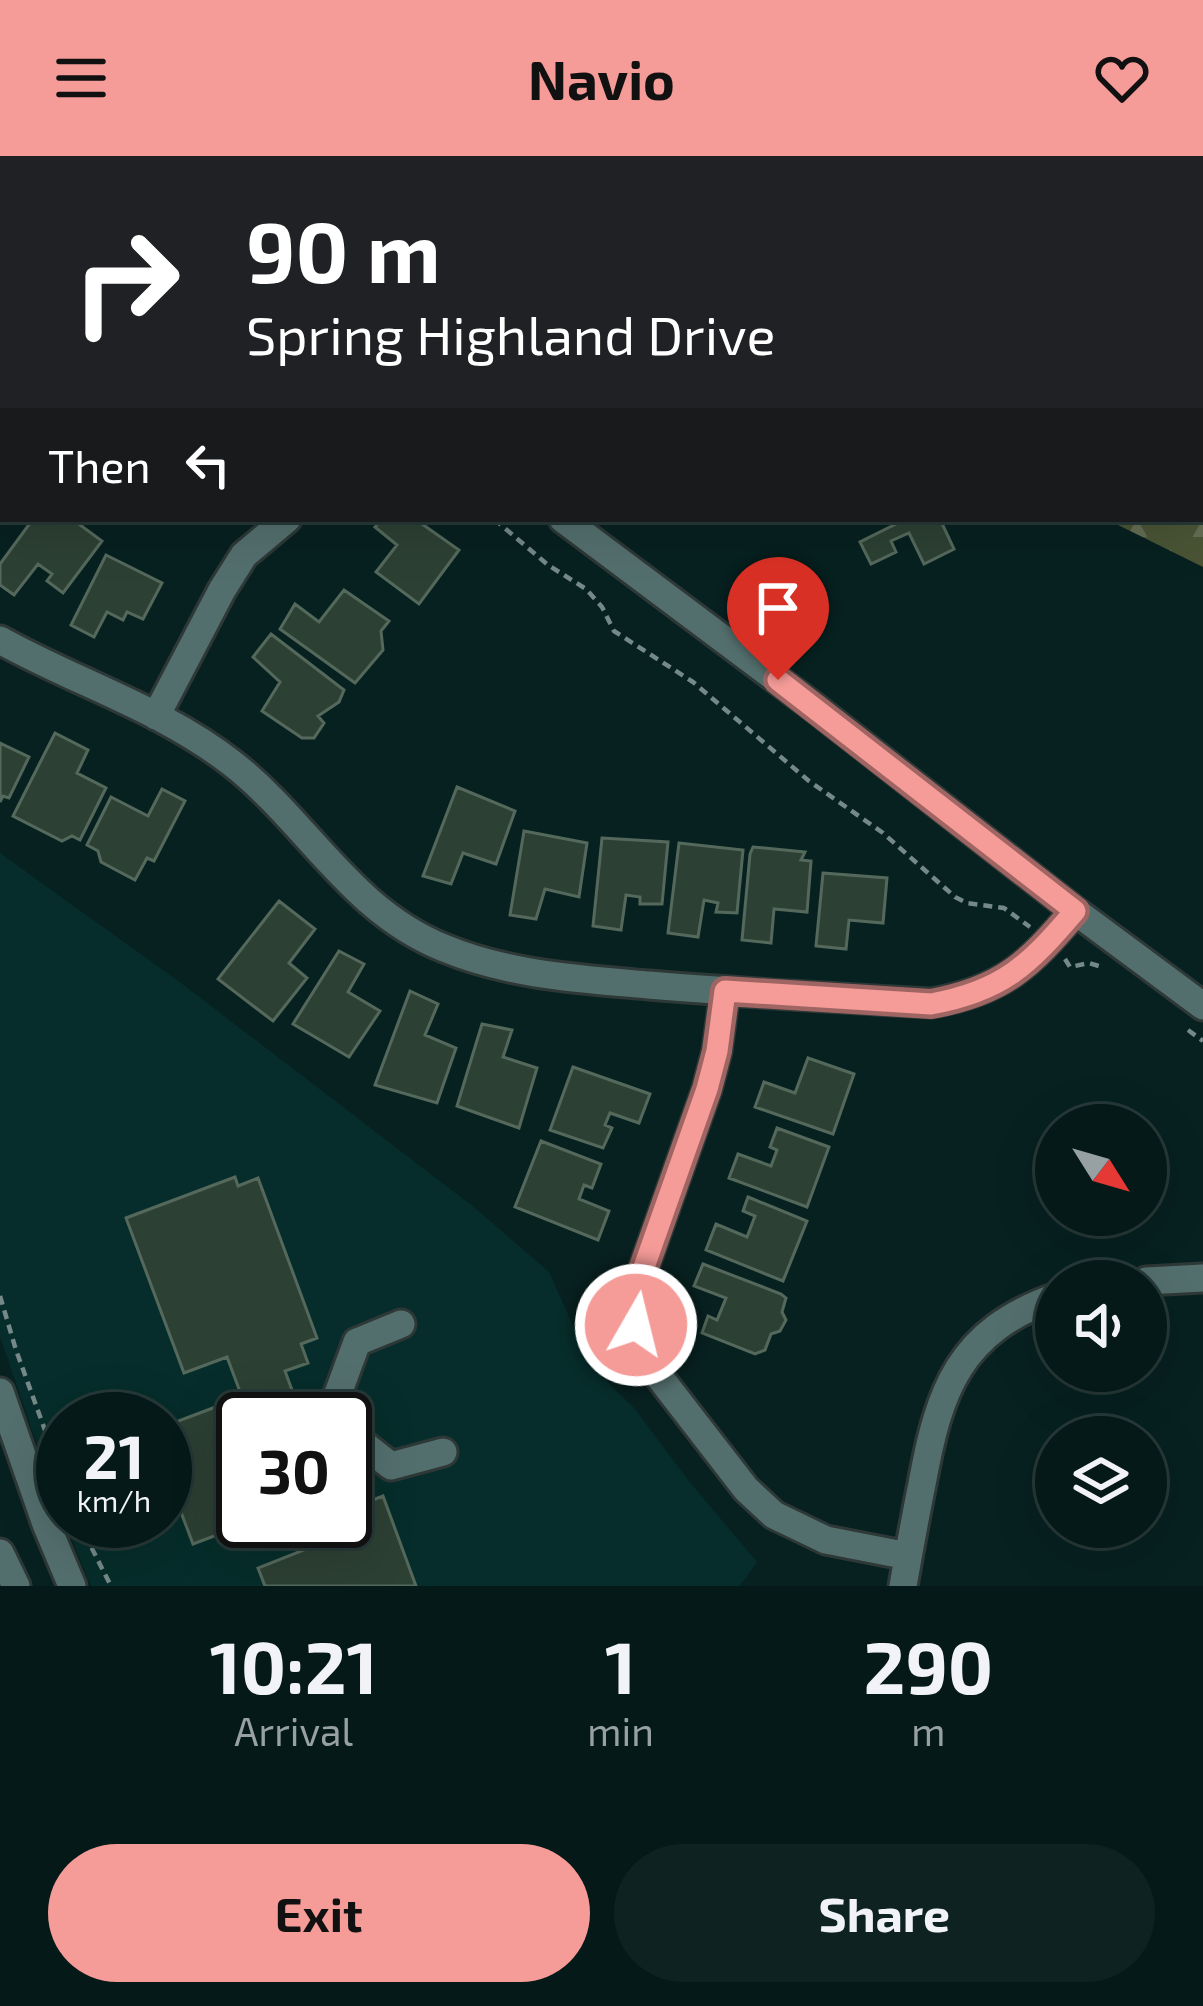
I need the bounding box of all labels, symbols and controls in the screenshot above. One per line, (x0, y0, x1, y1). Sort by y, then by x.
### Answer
icon: menu (48, 45, 114, 111)
icon: heart (1089, 45, 1155, 111)
text: Navio (528, 46, 675, 111)
text: 90 m (246, 199, 441, 300)
icon: right (48, 204, 204, 360)
text: Spring Highland Drive (246, 301, 775, 366)
icon: left (175, 432, 241, 498)
text: Then (48, 438, 151, 492)
pin (727, 557, 829, 680)
icon: arrive (745, 575, 811, 641)
north arrow (1035, 1104, 1167, 1236)
map controls (1035, 1104, 1167, 1548)
button: sound (1035, 1260, 1167, 1392)
position arrow (573, 1262, 699, 1388)
speed limit sign: 30 (216, 1392, 372, 1548)
button: layers (1035, 1416, 1167, 1548)
text: 21 (84, 1419, 144, 1491)
text: km/h (77, 1482, 151, 1518)
text: 10:21 (210, 1622, 378, 1708)
text: 1 (605, 1622, 636, 1708)
text: 290 (864, 1622, 993, 1708)
text: Arrival (234, 1707, 353, 1754)
text: min (587, 1707, 654, 1754)
text: m (911, 1707, 946, 1754)
button: Exit (48, 1844, 590, 1982)
button: Share (614, 1844, 1155, 1982)

